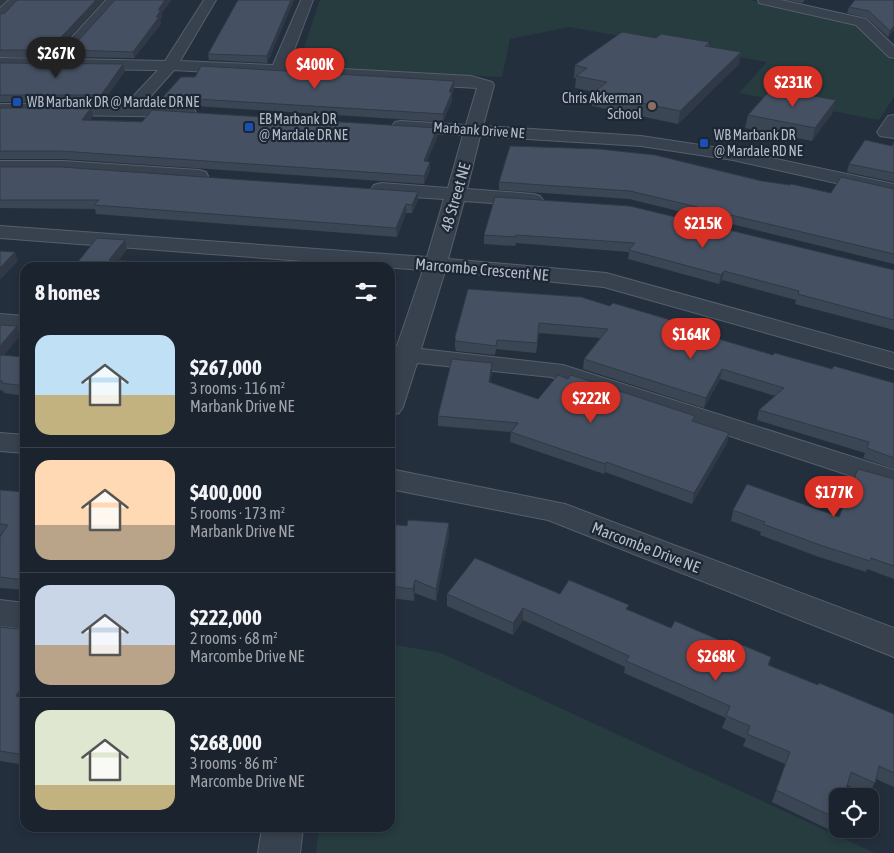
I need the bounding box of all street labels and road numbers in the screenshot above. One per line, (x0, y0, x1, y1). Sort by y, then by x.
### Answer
street label: Marbank Drive NE (433, 119, 525, 141)
street label: 48 Street NE (437, 160, 473, 234)
street label: Marcombe Crescent NE (415, 254, 550, 284)
street label: Marcombe Drive NE (589, 518, 703, 576)

